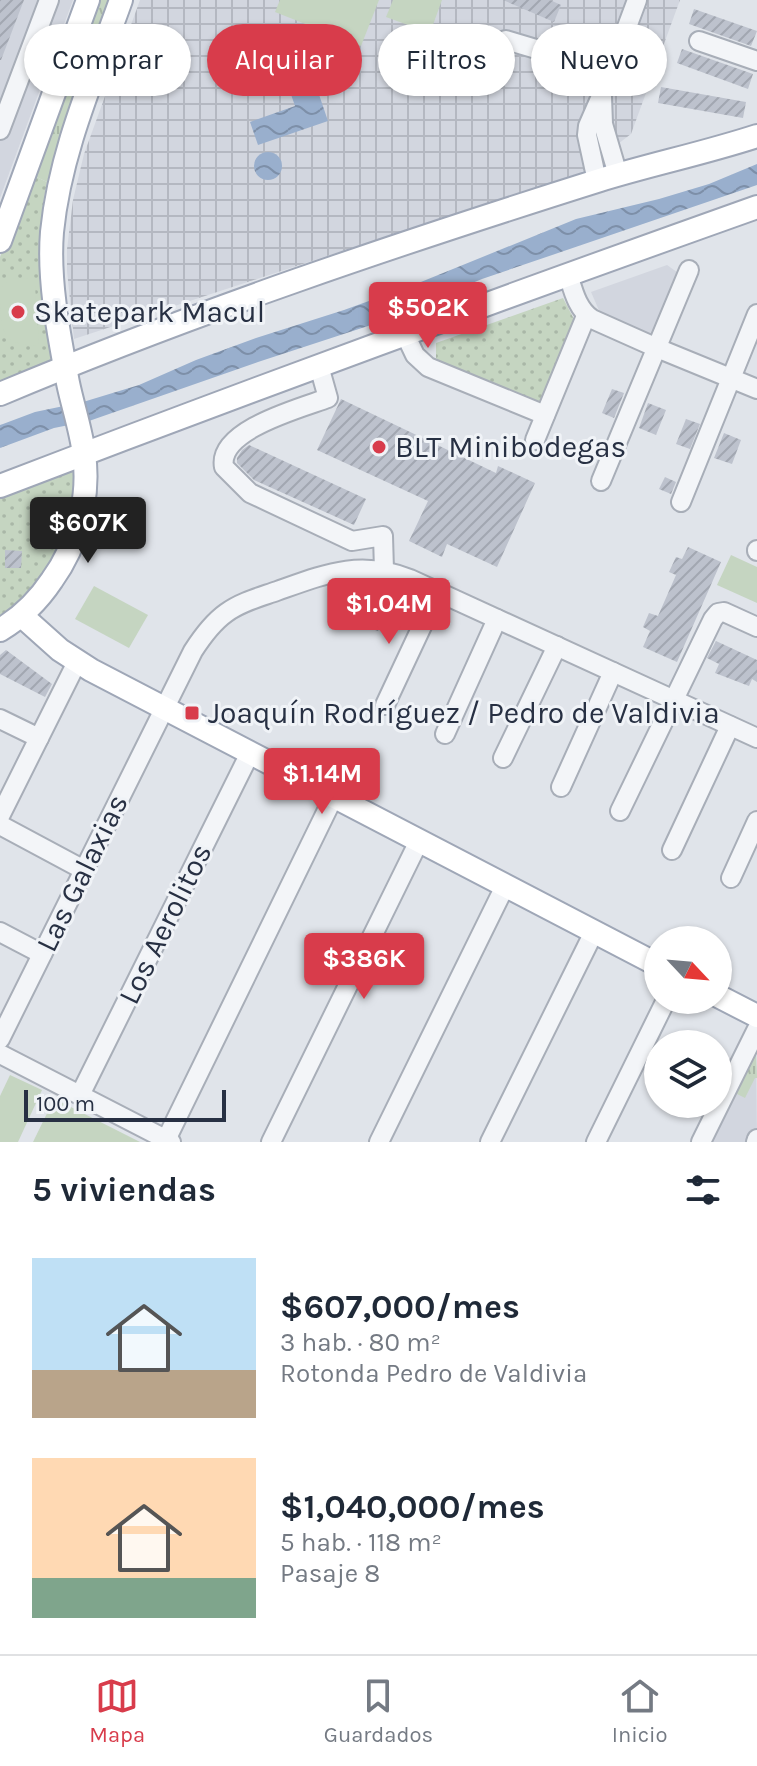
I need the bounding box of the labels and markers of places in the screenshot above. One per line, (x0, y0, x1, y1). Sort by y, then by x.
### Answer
pin: $502K (372, 282, 484, 350)
place label: Skatepark Macul (34, 294, 265, 330)
marker: Skatepark Macul (9, 303, 27, 321)
place label: BLT Minibodegas (395, 429, 626, 465)
marker: BLT Minibodegas (370, 438, 388, 456)
pin: $607K (32, 497, 144, 565)
pin: $1.04M (324, 578, 454, 646)
place label: Joaquín Rodríguez / Pedro de Valdivia (208, 695, 720, 731)
marker: Joaquín Rodríguez / Pedro de Valdivia (183, 704, 201, 722)
pin: $1.14M (257, 748, 387, 816)
pin: $386K (308, 933, 420, 1001)

